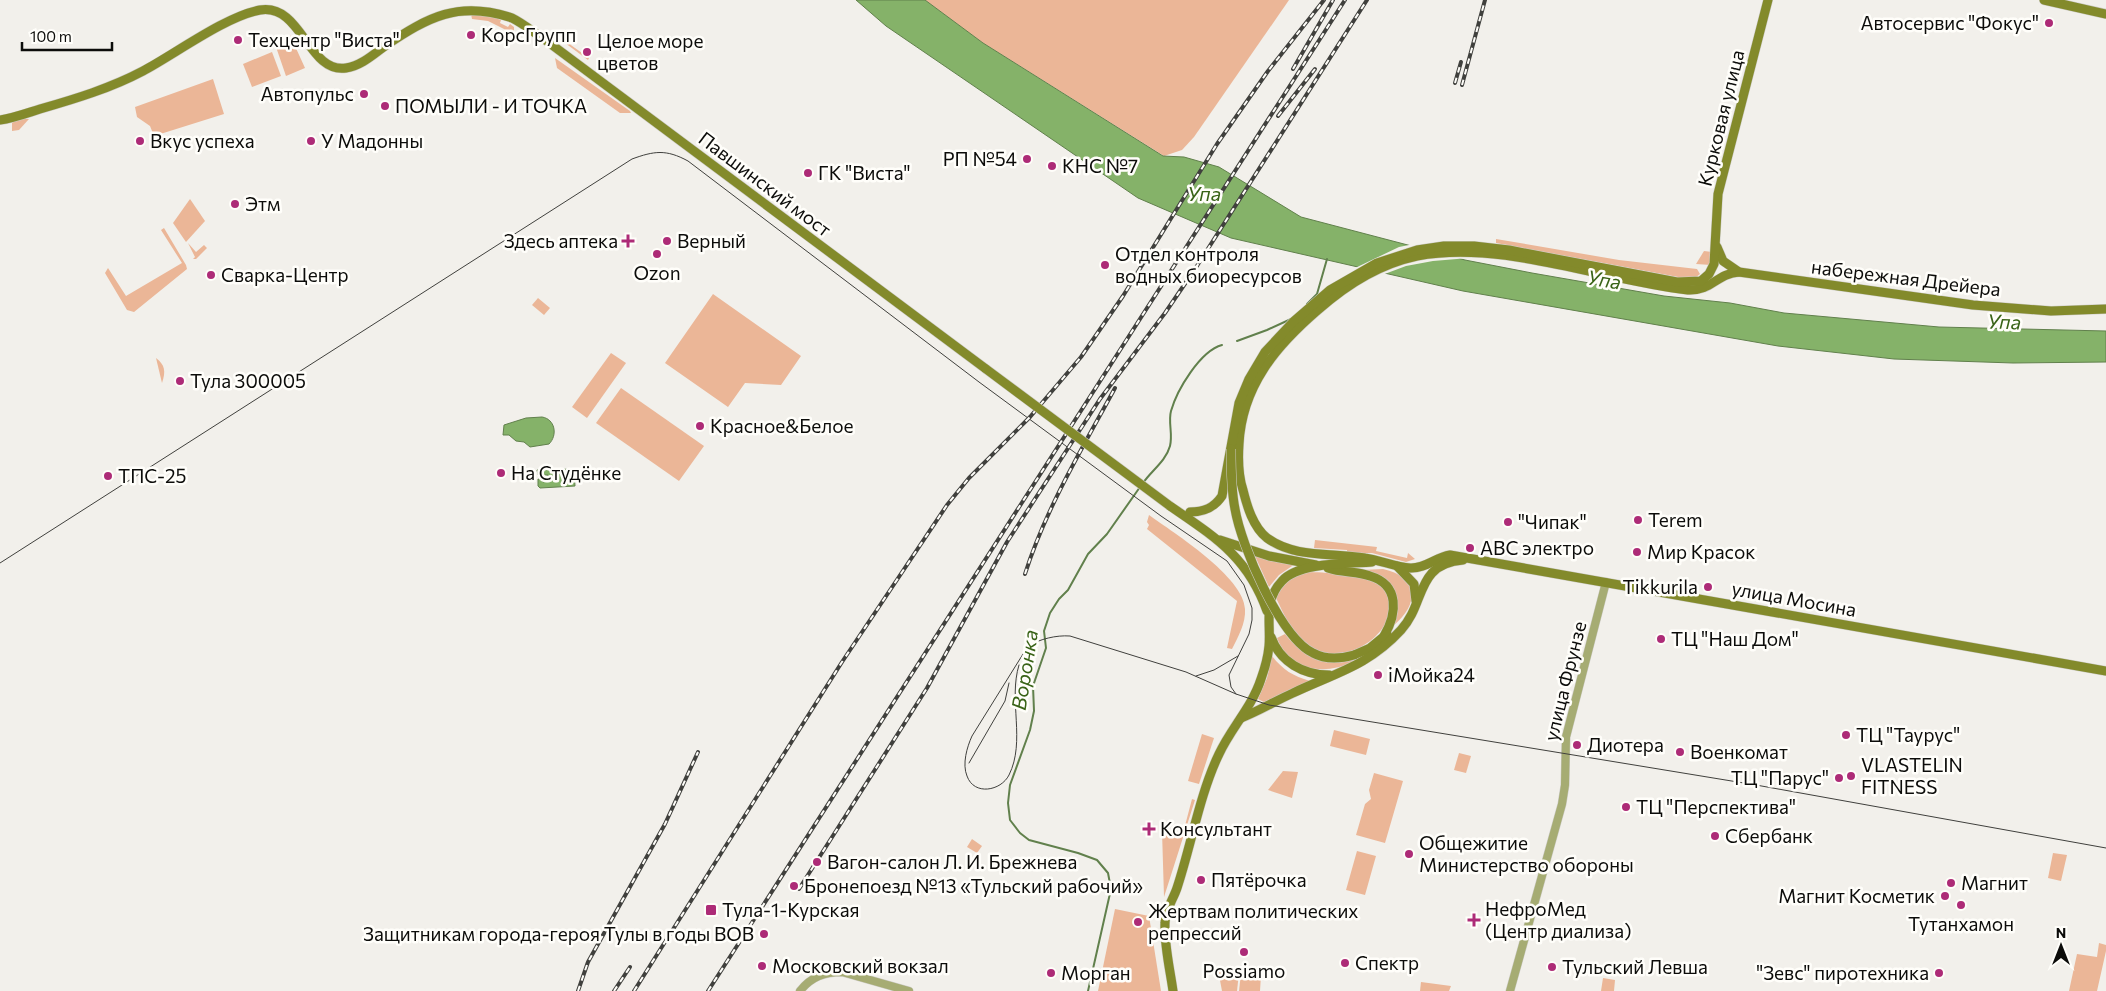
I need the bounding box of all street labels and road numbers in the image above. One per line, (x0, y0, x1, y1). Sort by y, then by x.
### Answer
street label: Курковая улица (1692, 47, 1749, 188)
street label: Павшинский мост (695, 126, 836, 241)
street label: набережная Дрейера (1810, 254, 2002, 301)
street label: улица Мосина (1730, 576, 1858, 621)
street label: улица Фрунзе (1539, 619, 1590, 743)

